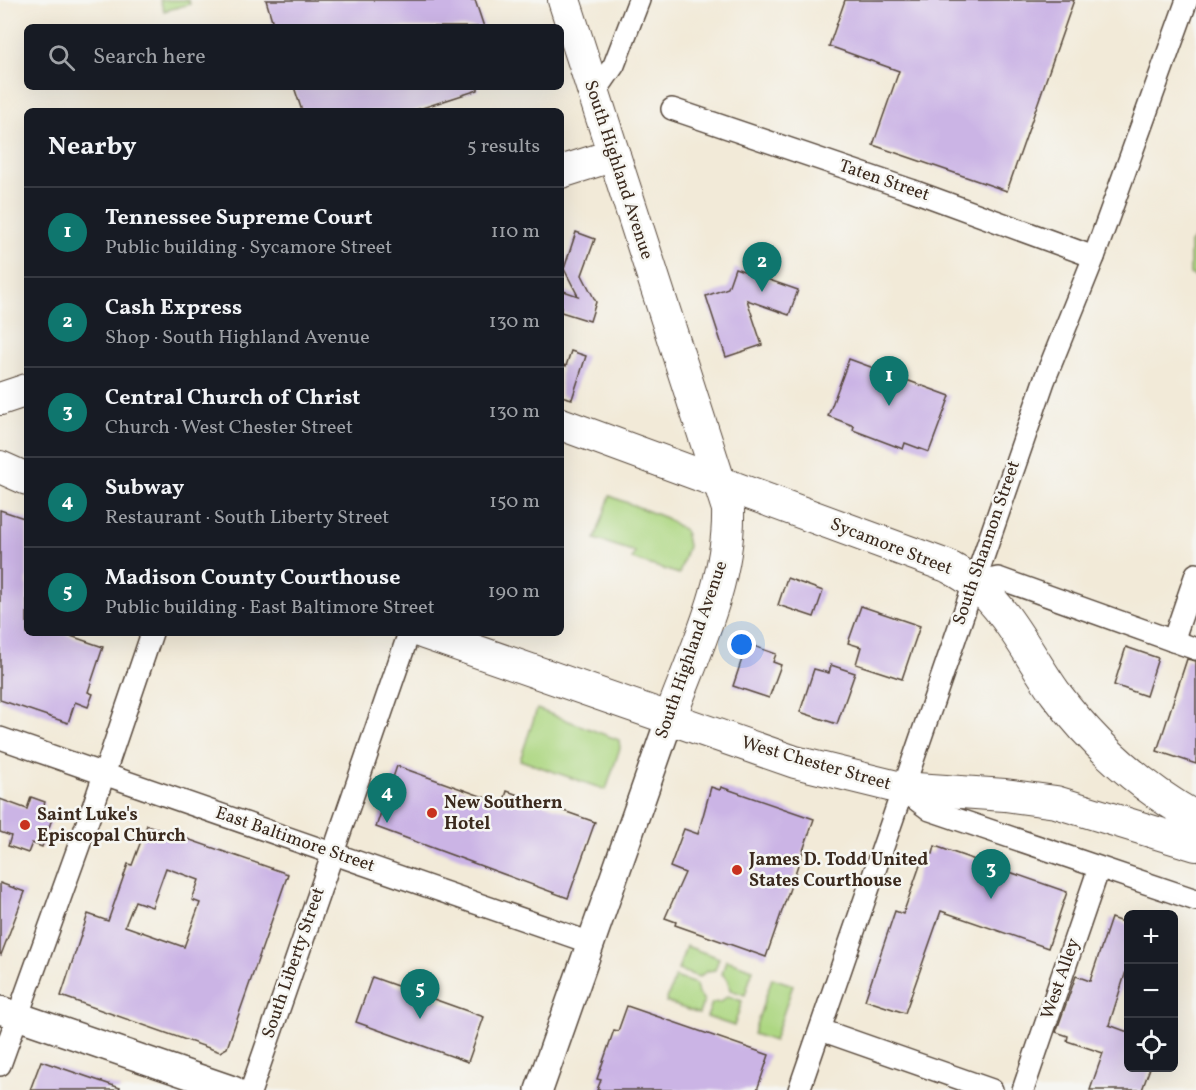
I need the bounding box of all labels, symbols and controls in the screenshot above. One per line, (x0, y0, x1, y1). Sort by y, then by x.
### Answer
search box (24, 24, 564, 90)
icon: search (45, 41, 78, 74)
text: Search here (93, 42, 206, 73)
street label: South Highland Avenue (577, 77, 659, 263)
text: Nearby (48, 129, 137, 165)
text: 5 results (467, 133, 540, 161)
street label: Taten Street (835, 154, 933, 208)
text: Tennessee Supreme Court (105, 203, 372, 234)
text: 1 (63, 218, 72, 246)
text: 110 m (491, 218, 540, 246)
text: Public building · Sycamore Street (105, 234, 392, 262)
pin: 2 (742, 242, 782, 292)
text: Cash Express (105, 293, 242, 324)
text: 2 (62, 308, 73, 336)
text: 130 m (489, 308, 540, 336)
text: Shop · South Highland Avenue (105, 324, 370, 352)
pin: 1 (870, 356, 908, 406)
text: Central Church of Christ (105, 383, 360, 414)
text: 3 (62, 398, 73, 426)
text: 130 m (489, 398, 540, 426)
text: Church · West Chester Street (105, 414, 353, 442)
street label: South Shannon Street (947, 457, 1027, 629)
text: Subway (105, 473, 184, 504)
text: 4 (61, 488, 74, 516)
text: 150 m (489, 488, 540, 516)
text: Restaurant · South Liberty Street (105, 504, 389, 532)
street label: Sycamore Street (826, 512, 956, 582)
street label: South Highland Avenue (650, 558, 734, 742)
text: Madison County Courthouse (105, 563, 400, 594)
text: 5 (63, 578, 72, 606)
text: 190 m (488, 578, 540, 606)
text: Public building · East Baltimore Street (105, 594, 435, 622)
your location (727, 630, 756, 659)
street label: West Chester Street (738, 731, 894, 797)
pin: 4 (368, 774, 406, 823)
place label: New Southern Hotel (444, 791, 563, 837)
street label: East Baltimore Street (212, 801, 378, 879)
place label: Saint Luke's Episcopal Church (37, 803, 186, 849)
marker: New Southern Hotel (425, 806, 439, 820)
marker: Saint Luke's Episcopal Church (18, 818, 32, 832)
place label: James D. Todd United States Courthouse (748, 848, 928, 894)
pin: 3 (972, 850, 1010, 899)
marker: James D. Todd United States Courthouse (730, 863, 744, 877)
street label: South Liberty Street (256, 884, 332, 1042)
map controls (1124, 910, 1178, 1072)
button: + (1124, 910, 1178, 964)
street label: West Alley (1035, 935, 1087, 1023)
button: − (1124, 964, 1178, 1018)
pin: 5 (400, 970, 440, 1019)
button: locate (1124, 1018, 1178, 1072)

